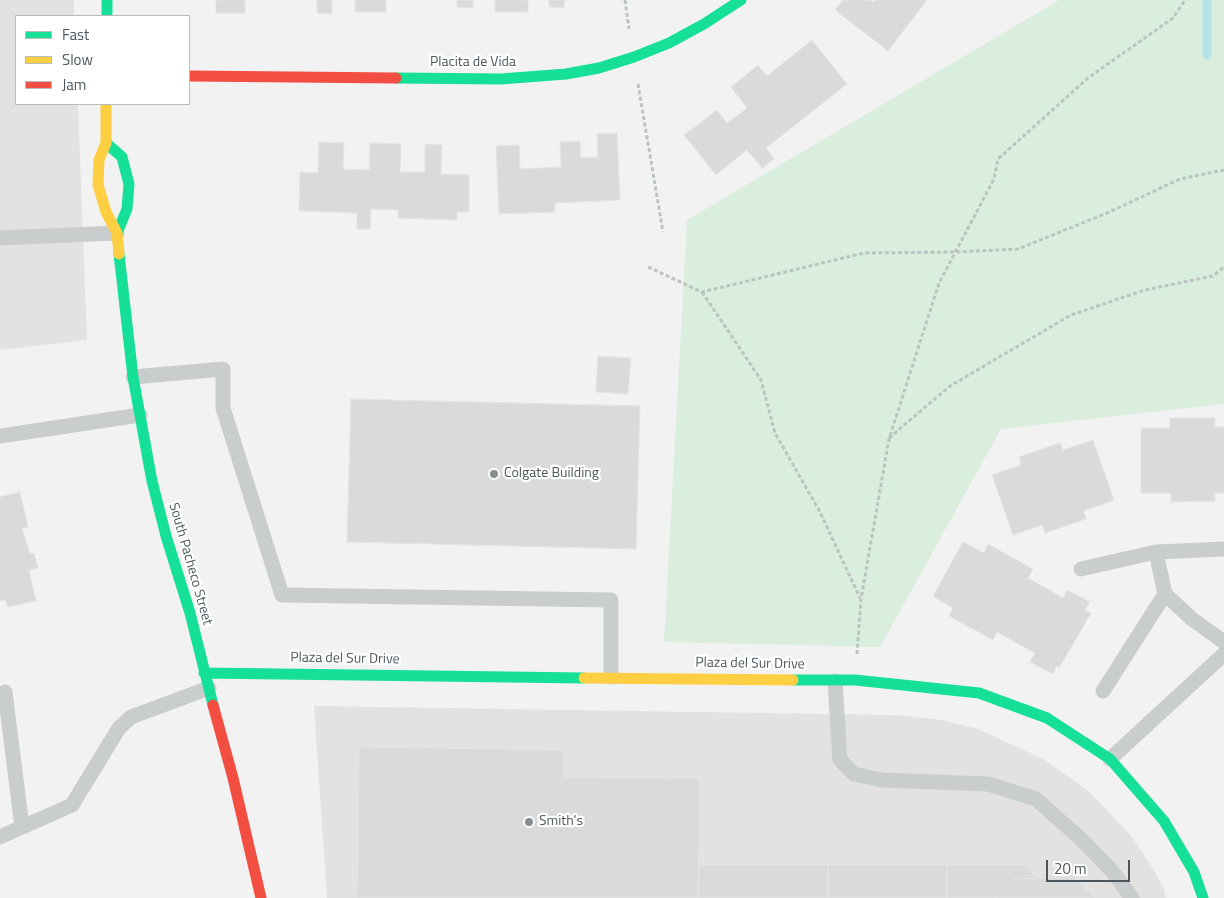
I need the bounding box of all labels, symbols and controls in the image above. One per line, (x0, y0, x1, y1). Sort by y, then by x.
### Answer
legend (15, 15, 190, 105)
text: Fast (62, 23, 89, 46)
text: Slow (62, 48, 93, 71)
street label: Placita de Vida (430, 55, 516, 71)
text: Jam (62, 73, 86, 96)
place label: Colgate Building (504, 466, 599, 482)
marker: Colgate Building (488, 468, 500, 480)
street label: South Pacheco Street (164, 501, 216, 627)
street label: Plaza del Sur Drive (290, 650, 400, 668)
street label: Plaza del Sur Drive (695, 655, 805, 673)
place label: Smith's (539, 814, 583, 830)
marker: Smith's (523, 816, 535, 828)
scale bar (1049, 850, 1133, 882)
text: 20 m (1054, 857, 1087, 880)

